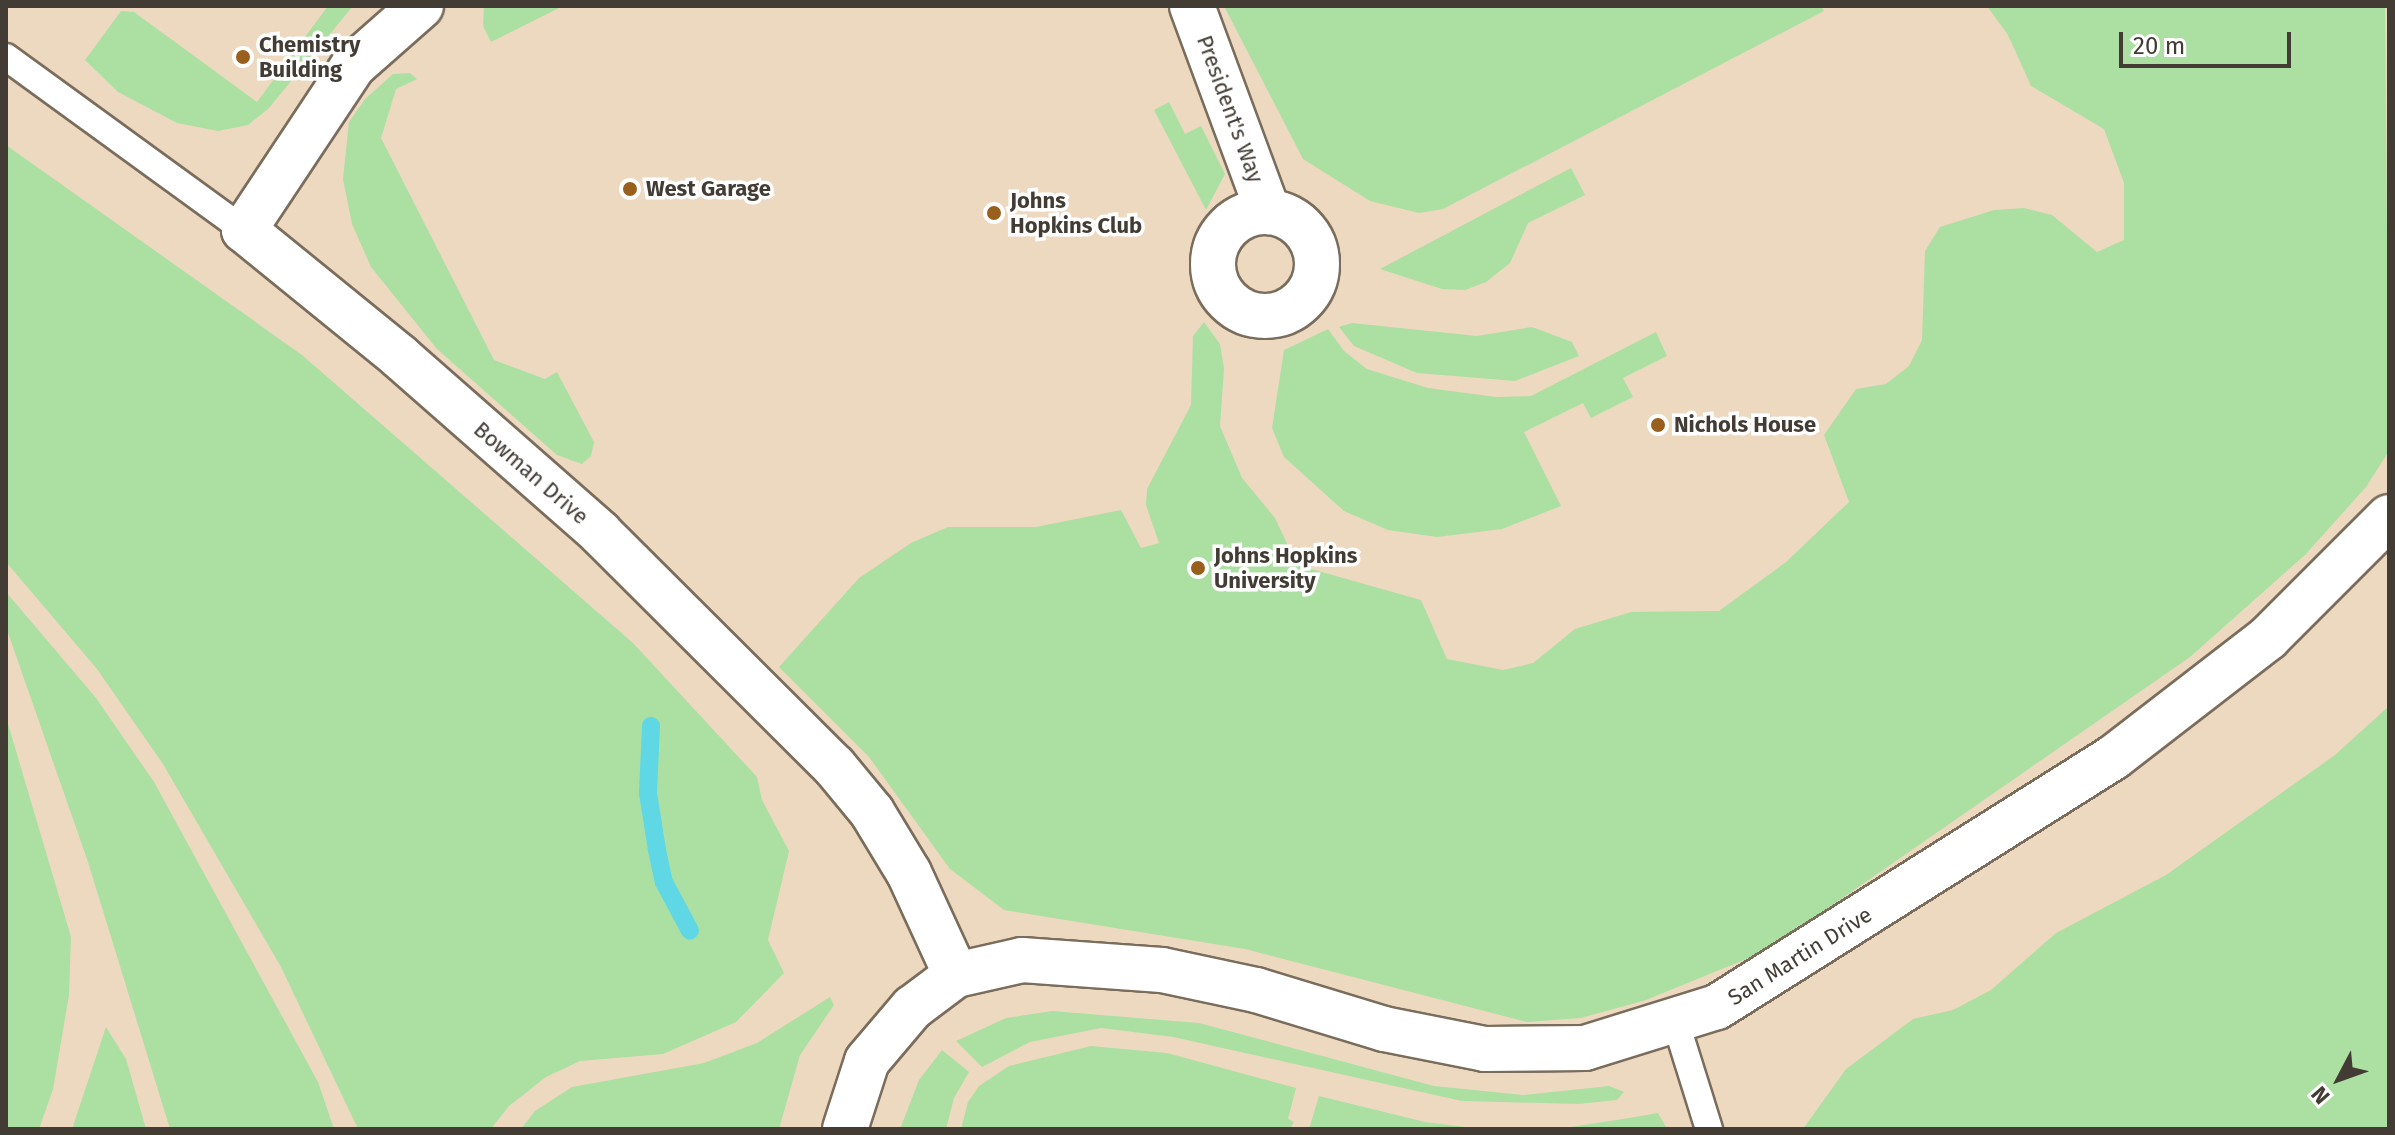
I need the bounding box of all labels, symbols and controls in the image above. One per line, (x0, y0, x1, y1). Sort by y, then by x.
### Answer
scale bar (2123, 16, 2295, 66)
place label: Chemistry Building (259, 31, 360, 82)
street label: President's Way (1191, 32, 1269, 186)
text: 20 m (2133, 32, 2185, 60)
marker: Chemistry Building (234, 48, 252, 66)
place label: West Garage (646, 176, 771, 202)
marker: West Garage (621, 180, 639, 198)
place label: Johns Hopkins Club (1010, 187, 1142, 238)
marker: Johns Hopkins Club (985, 204, 1003, 222)
place label: Nichols House (1674, 412, 1816, 438)
street label: Bowman Drive (468, 416, 594, 530)
marker: Nichols House (1649, 416, 1667, 434)
place label: Johns Hopkins University (1214, 542, 1357, 594)
marker: Johns Hopkins University (1189, 559, 1207, 577)
street label: San Martin Drive (1723, 901, 1877, 1011)
north arrow (2299, 1039, 2379, 1119)
text: N (2306, 1081, 2335, 1109)

